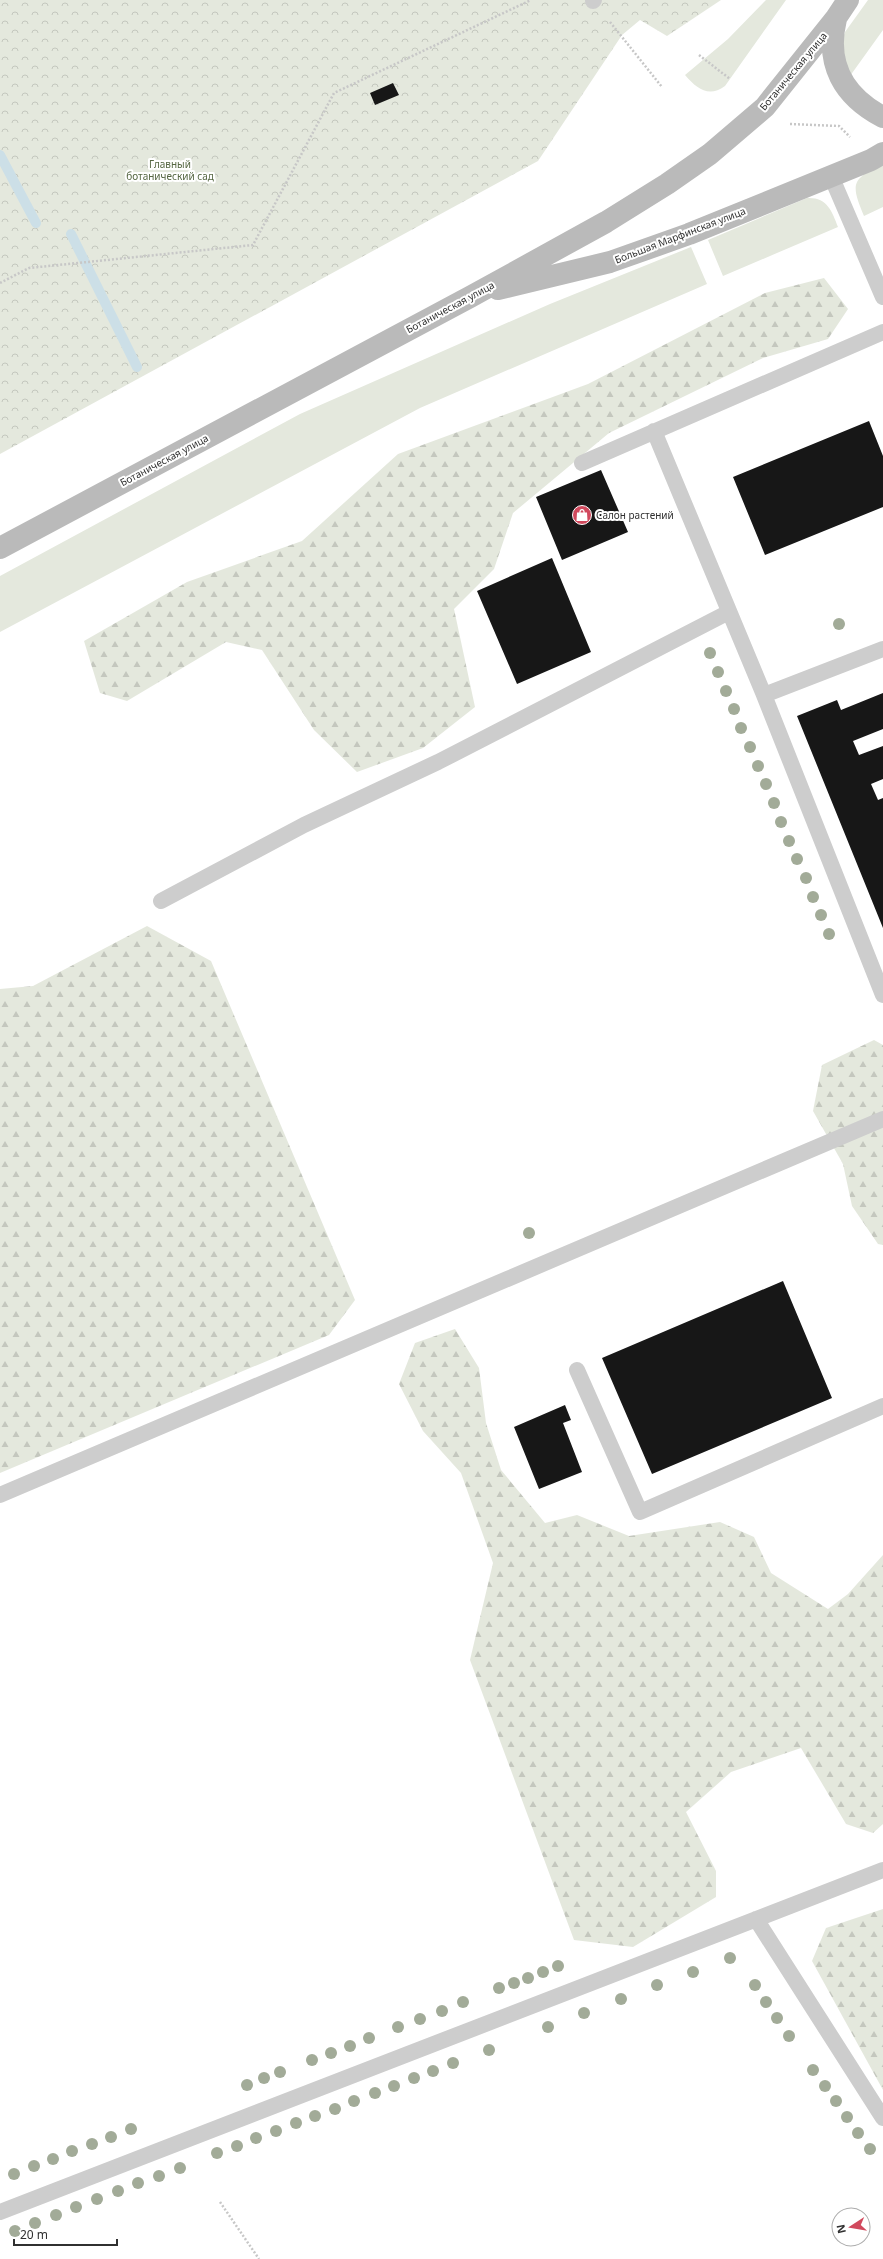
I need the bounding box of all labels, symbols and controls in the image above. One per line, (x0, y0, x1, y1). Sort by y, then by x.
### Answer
street label: Ботаническая улица (756, 29, 830, 113)
park label: Главный ботанический сад (126, 157, 214, 183)
street label: Большая Марфинская улица (613, 204, 747, 266)
street label: Ботаническая улица (403, 278, 497, 336)
street label: Ботаническая улица (117, 431, 211, 489)
shop icon: Салон растений (571, 504, 593, 526)
place label: Салон растений (596, 508, 674, 522)
north arrow (831, 2207, 871, 2247)
scale bar (14, 2221, 117, 2247)
text: N (832, 2223, 849, 2235)
text: 20 m (20, 2226, 48, 2243)

